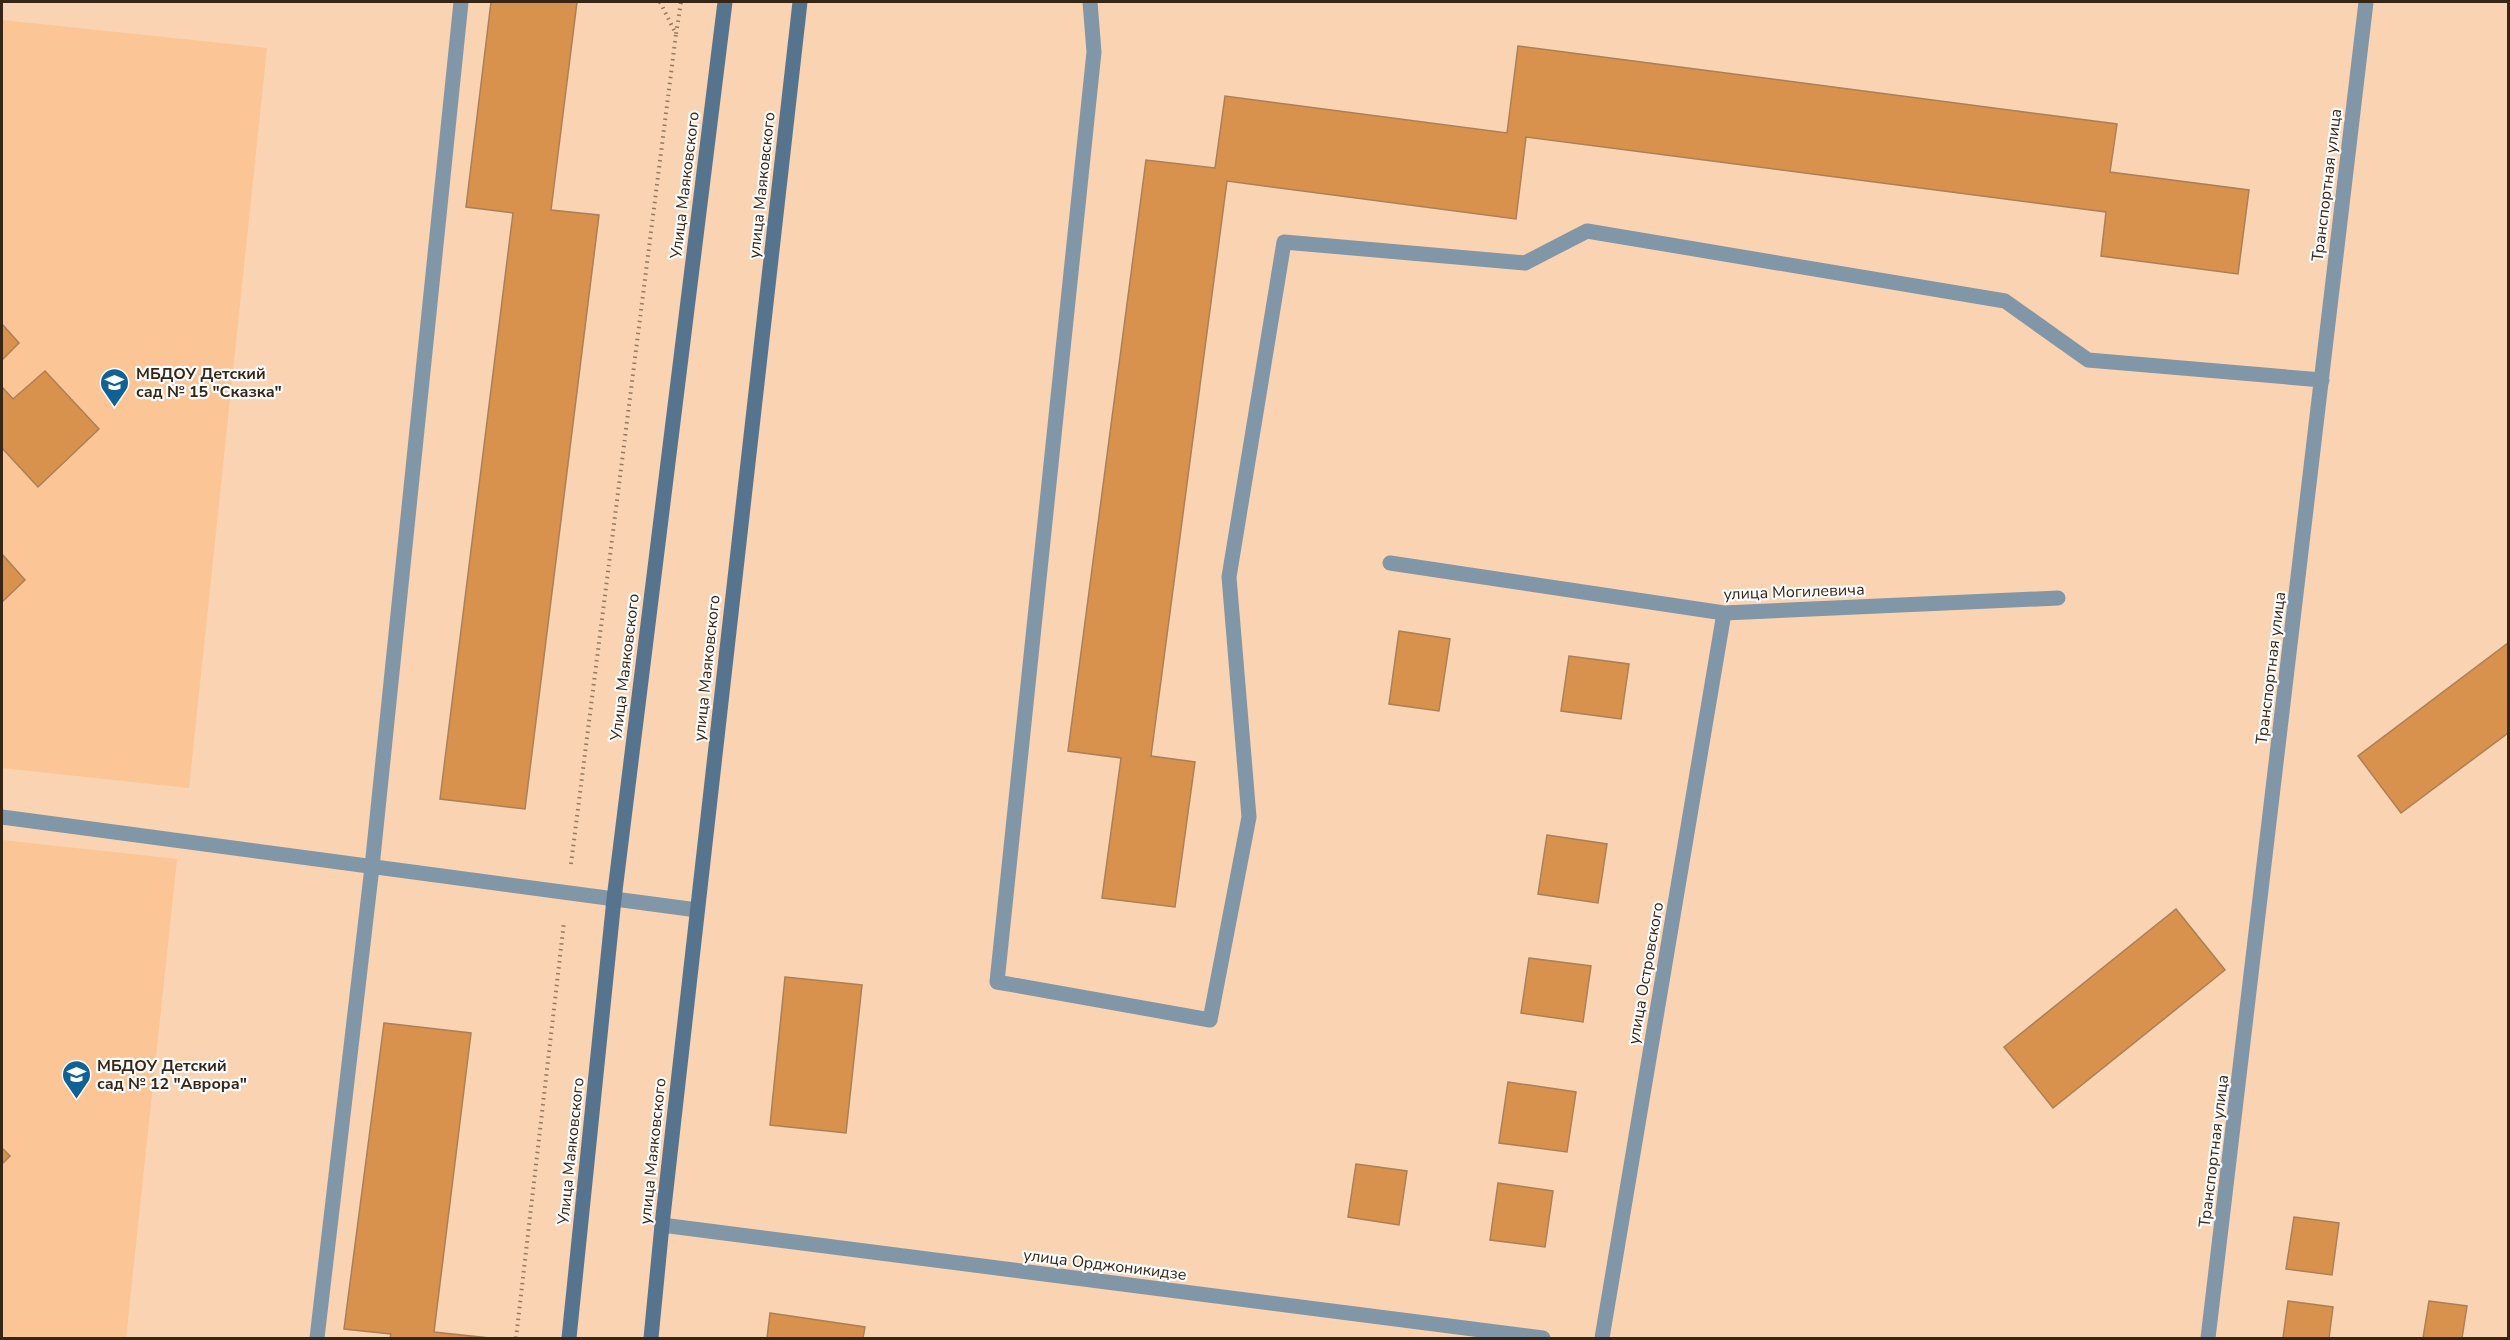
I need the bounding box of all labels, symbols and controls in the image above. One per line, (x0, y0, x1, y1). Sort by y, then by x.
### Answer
street label: Транспортная улица (2307, 107, 2347, 263)
street label: Улица Маяковского (665, 110, 705, 261)
street label: улица Маяковского (743, 111, 781, 259)
place label: МБДОУ Детский сад № 15 "Сказка" (136, 363, 282, 403)
school or university icon: МБДОУ Детский сад № 15 "Сказка" (99, 366, 131, 408)
street label: улица Могилевича (1723, 579, 1865, 605)
street label: Транспортная улица (2251, 590, 2291, 746)
street label: Улица Маяковского (605, 592, 645, 743)
street label: улица Маяковского (688, 594, 726, 742)
street label: улица Островского (1623, 900, 1669, 1046)
place label: МБДОУ Детский сад № 12 "Аврора" (97, 1055, 247, 1095)
school or university icon: МБДОУ Детский сад № 12 "Аврора" (60, 1058, 92, 1100)
street label: Транспортная улица (2194, 1073, 2234, 1229)
street label: Улица Маяковского (552, 1076, 590, 1227)
street label: улица Маяковского (634, 1077, 672, 1225)
street label: улица Орджоникидзе (1022, 1244, 1188, 1286)

